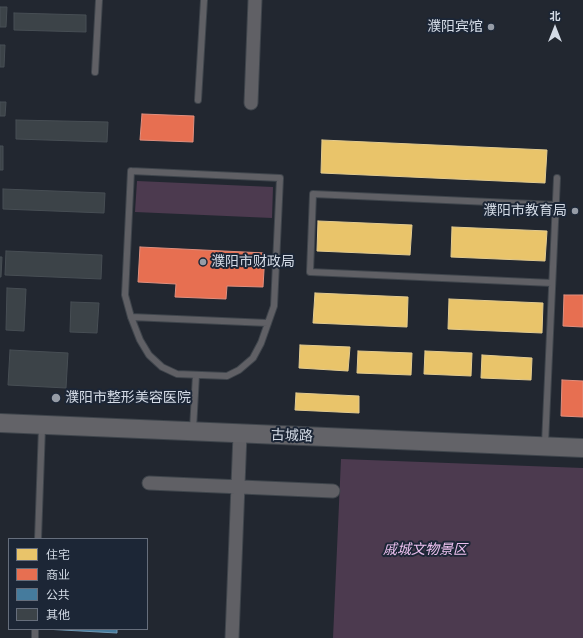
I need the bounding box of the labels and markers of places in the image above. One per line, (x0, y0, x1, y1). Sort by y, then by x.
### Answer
place label: 濮阳宾馆 (427, 19, 483, 35)
marker: 濮阳宾馆 (486, 22, 496, 32)
place label: 濮阳市教育局 (483, 203, 567, 219)
marker: 濮阳市教育局 (570, 206, 580, 216)
place label: 濮阳市财政局 (211, 254, 295, 270)
marker: 濮阳市财政局 (198, 257, 208, 267)
place label: 濮阳市整形美容医院 (65, 390, 191, 406)
marker: 濮阳市整形美容医院 (50, 392, 62, 404)

